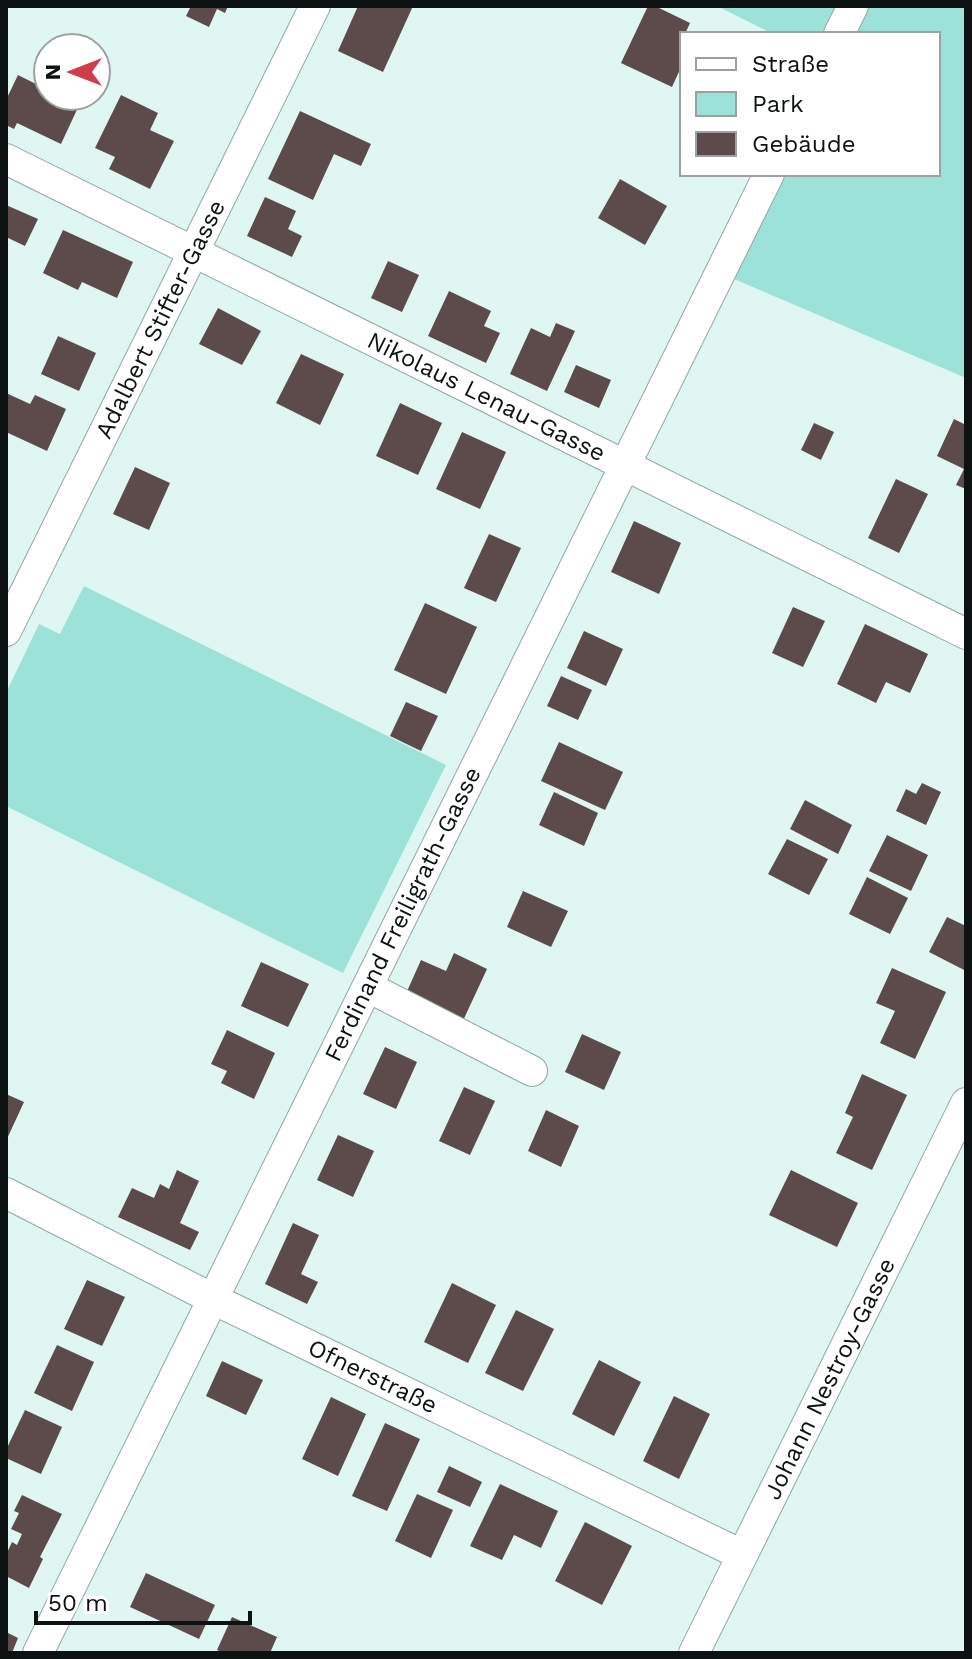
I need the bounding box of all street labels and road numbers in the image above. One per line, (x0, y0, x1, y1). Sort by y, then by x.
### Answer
street label: Adalbert Stifter-Gasse (90, 195, 231, 443)
street label: Nikolaus Lenau-Gasse (363, 326, 610, 467)
street label: Ferdinand Freiligrath-Gasse (319, 762, 487, 1066)
street label: Johann Nestroy-Gasse (758, 1253, 901, 1504)
street label: Ofnerstraße (304, 1333, 442, 1419)

